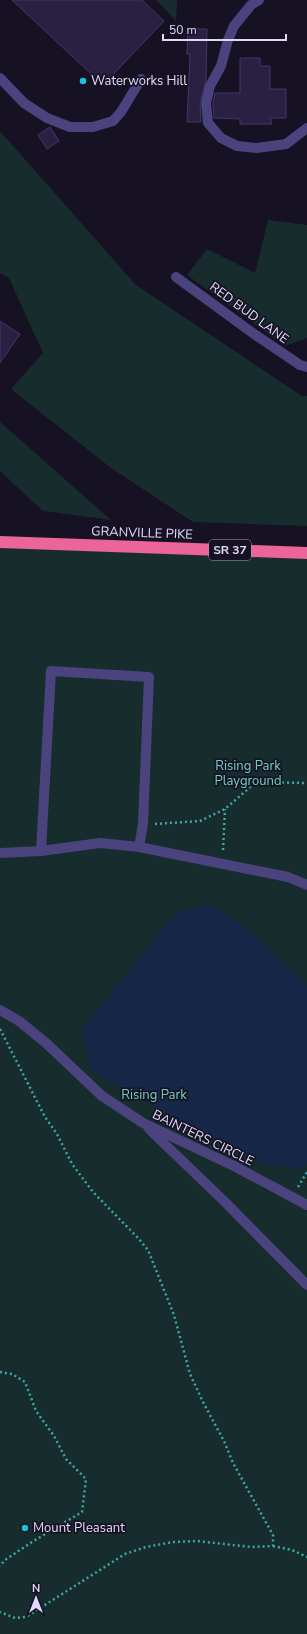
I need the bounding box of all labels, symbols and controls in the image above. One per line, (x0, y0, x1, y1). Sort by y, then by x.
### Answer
scale bar (163, 16, 286, 42)
text: 50 m (169, 22, 197, 38)
place label: Waterworks Hill (91, 72, 187, 90)
marker: Waterworks Hill (78, 76, 88, 86)
street label: RED BUD LANE (206, 278, 292, 348)
street label: GRANVILLE PIKE (91, 522, 193, 544)
road number: SR 37 (209, 540, 251, 560)
park label: Rising Park Playground (214, 757, 282, 790)
park label: Rising Park (121, 1086, 187, 1104)
street label: BAINTERS CIRCLE (149, 1106, 257, 1170)
place label: Mount Pleasant (33, 1519, 125, 1537)
marker: Mount Pleasant (20, 1523, 30, 1533)
north arrow (16, 1578, 56, 1618)
text: N (32, 1581, 40, 1596)

